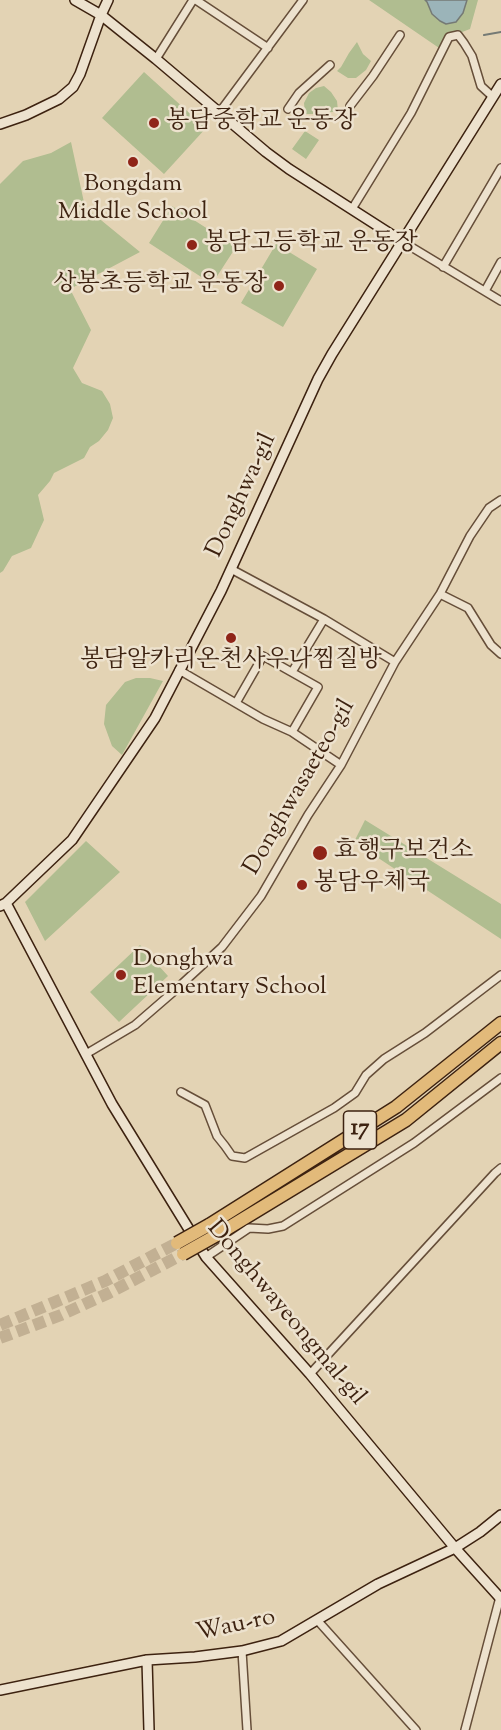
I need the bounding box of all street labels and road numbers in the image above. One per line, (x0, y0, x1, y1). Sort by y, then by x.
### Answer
street label: Donghwa-gil (202, 429, 284, 563)
street label: Donghwasaeteo-gil (239, 695, 363, 881)
road number: 17 (344, 1111, 376, 1149)
street label: Donghwayeongmal-gil (199, 1216, 371, 1412)
street label: Wau-ro (194, 1605, 278, 1649)

